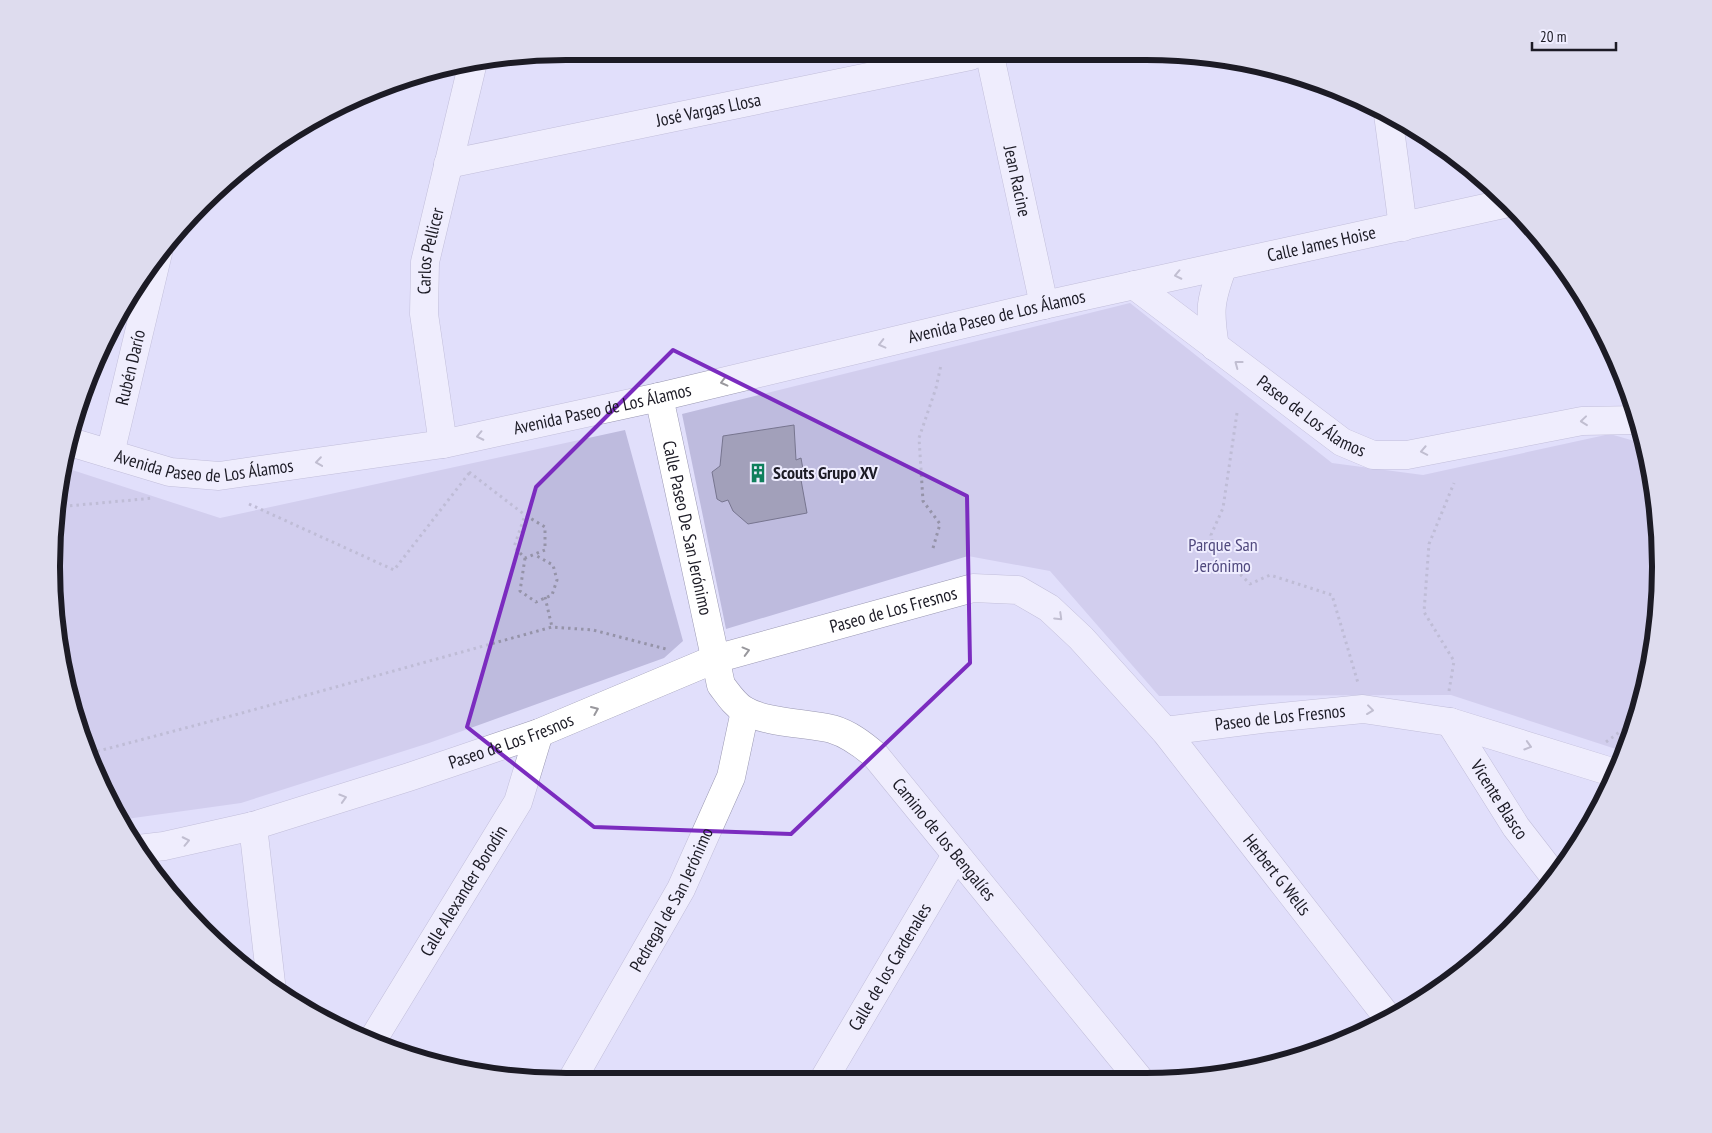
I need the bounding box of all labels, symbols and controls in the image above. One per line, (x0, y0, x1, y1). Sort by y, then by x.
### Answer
scale bar (1532, 20, 1616, 52)
text: 20 m (1540, 27, 1566, 46)
street label: José Vargas Llosa (653, 88, 763, 132)
street label: Jean Racine (999, 142, 1037, 219)
street label: Carlos Pellicer (412, 205, 449, 295)
street label: Calle James Hoise (1265, 220, 1378, 267)
one-way arrow (1174, 270, 1183, 280)
street label: Avenida Paseo de Los Álamos (905, 284, 1087, 348)
street label: Rubén Darío (110, 327, 150, 407)
one-way arrow (877, 338, 886, 349)
one-way arrow (1235, 362, 1244, 370)
street label: Paseo de Los Álamos (1253, 370, 1369, 462)
one-way arrow (719, 376, 728, 387)
street label: Avenida Paseo de Los Álamos (511, 378, 693, 439)
one-way arrow (1580, 415, 1588, 426)
one-way arrow (475, 430, 484, 441)
street label: Calle Paseo De San Jerónimo (658, 439, 718, 617)
street label: Avenida Paseo de Los Álamos (112, 444, 295, 487)
one-way arrow (1420, 446, 1429, 456)
one-way arrow (315, 456, 324, 466)
place label: Scouts Grupo XV (773, 461, 879, 484)
building icon: Scouts Grupo XV (747, 462, 769, 484)
park label: Parque San Jerónimo (1188, 533, 1258, 577)
street label: Paseo de Los Fresnos (827, 581, 959, 638)
one-way arrow (1053, 611, 1062, 620)
one-way arrow (742, 646, 750, 656)
street label: Paseo de Los Fresnos (1214, 699, 1346, 736)
one-way arrow (1366, 704, 1374, 715)
one-way arrow (590, 705, 599, 716)
street label: Paseo de Los Fresnos (446, 708, 577, 774)
one-way arrow (1523, 740, 1531, 750)
street label: Vicente Blasco (1465, 755, 1533, 844)
street label: Camino de los Bengalíes (887, 773, 1001, 905)
one-way arrow (338, 794, 347, 804)
street label: Calle Alexander Borodin (415, 821, 512, 960)
street label: Pedregal de San Jerónimo (624, 824, 718, 976)
street label: Herbert G Wells (1238, 829, 1316, 920)
one-way arrow (182, 836, 191, 847)
street label: Calle de los Cardenales (843, 899, 936, 1035)

